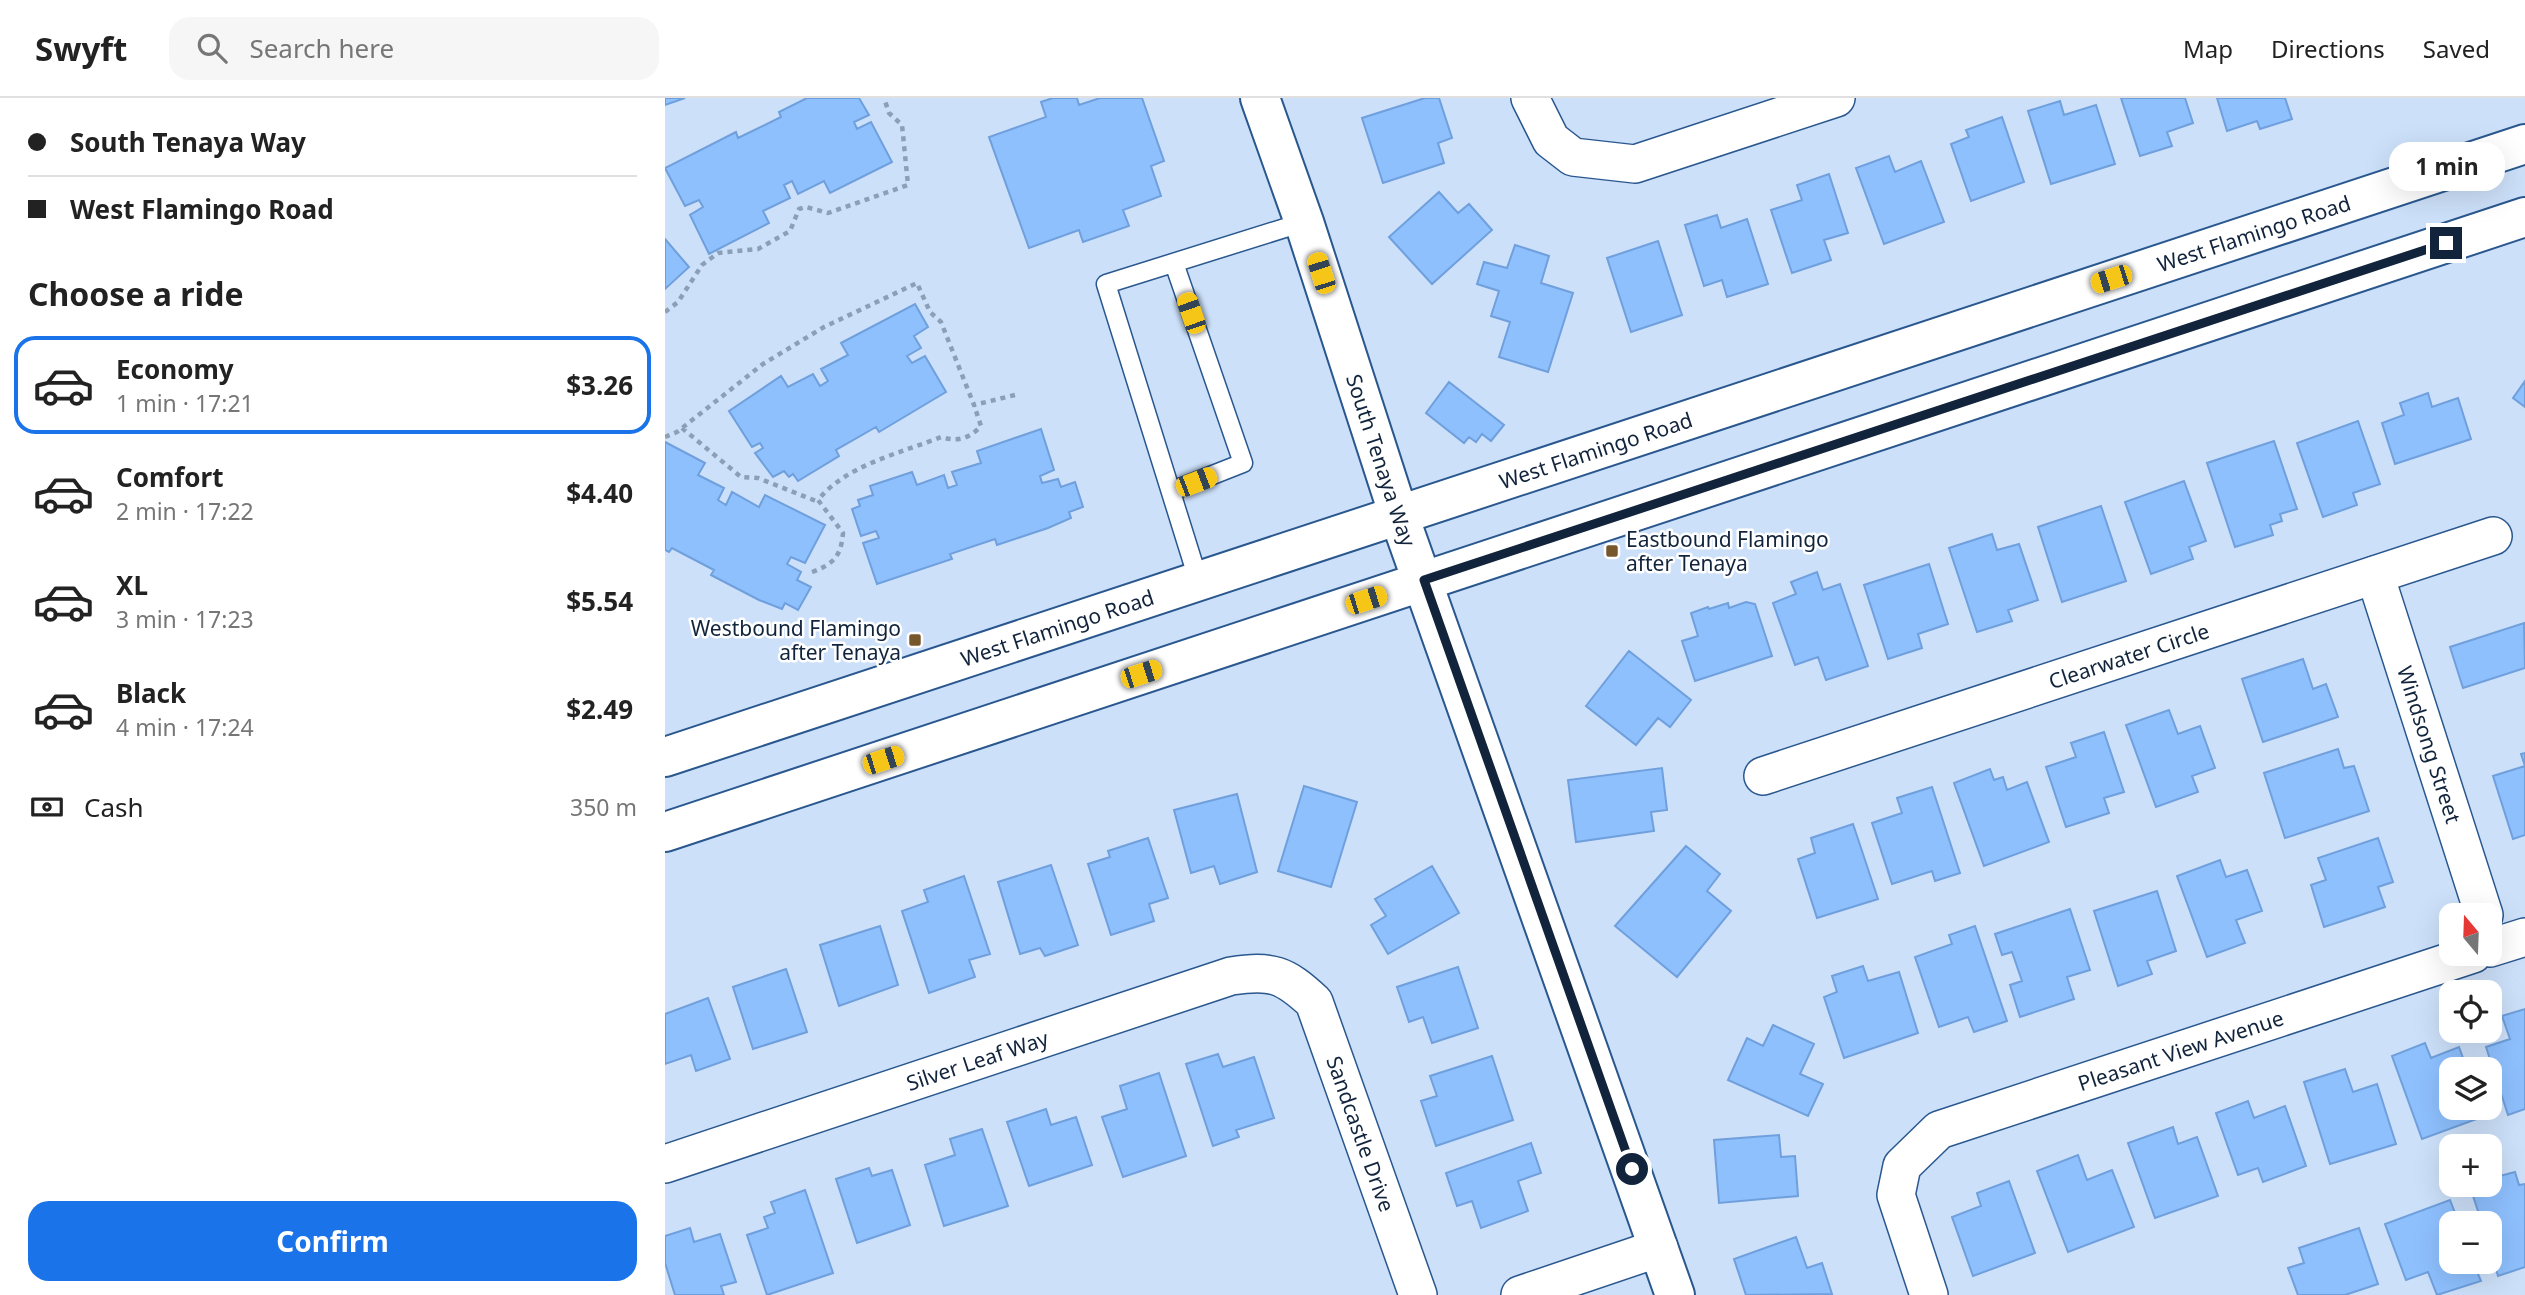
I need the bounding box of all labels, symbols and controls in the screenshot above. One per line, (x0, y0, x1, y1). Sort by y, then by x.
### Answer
search box (169, 17, 659, 80)
text: Swyft (35, 26, 127, 71)
icon: search (193, 29, 231, 67)
text: Search here (249, 30, 394, 66)
text: Map (2183, 32, 2233, 65)
text: Directions (2271, 32, 2385, 65)
text: Saved (2423, 32, 2490, 65)
text: South Tenaya Way (70, 124, 306, 160)
callout: 1 min (2388, 142, 2504, 190)
text: 1 min (2415, 150, 2479, 182)
street label: West Flamingo Road (2154, 188, 2354, 278)
text: West Flamingo Road (70, 191, 334, 227)
route end (2430, 227, 2462, 259)
car (1305, 250, 1338, 296)
car (2088, 263, 2135, 295)
text: Choose a ride (28, 272, 244, 315)
car (1175, 290, 1208, 336)
text: Economy (116, 351, 234, 387)
icon: car (32, 354, 95, 417)
text: $3.26 (566, 367, 633, 403)
street label: South Tenaya Way (1340, 370, 1423, 550)
text: 1 min · 17:21 (116, 387, 254, 419)
street label: West Flamingo Road (1496, 405, 1696, 495)
text: Comfort (116, 459, 224, 495)
icon: car (32, 462, 95, 525)
car (1173, 465, 1220, 499)
text: $4.40 (566, 475, 633, 511)
text: 2 min · 17:22 (116, 495, 254, 527)
place label: Eastbound Flamingo after Tenaya (1626, 525, 1829, 577)
marker: Eastbound Flamingo after Tenaya (1604, 543, 1620, 559)
text: XL (116, 567, 148, 603)
icon: car (32, 570, 95, 633)
text: $5.54 (566, 583, 633, 619)
street label: West Flamingo Road (957, 583, 1157, 673)
car (1343, 584, 1390, 616)
text: 3 min · 17:23 (116, 603, 254, 635)
place label: Westbound Flamingo after Tenaya (691, 614, 901, 666)
street label: Clearwater Circle (2045, 616, 2213, 695)
marker: Westbound Flamingo after Tenaya (907, 632, 923, 648)
car (1118, 658, 1165, 690)
street label: Windsong Street (2391, 662, 2468, 827)
text: Black (116, 675, 186, 711)
icon: car (32, 678, 95, 741)
text: $2.49 (566, 691, 633, 727)
text: 4 min · 17:24 (116, 711, 254, 743)
car (860, 744, 907, 776)
icon: cash (28, 788, 66, 826)
text: Cash (84, 789, 144, 825)
text: 350 m (570, 791, 637, 823)
north arrow (2439, 903, 2503, 966)
map controls (2439, 903, 2502, 1274)
button: locate (2439, 980, 2502, 1043)
street label: Pleasant View Avenue (2074, 1003, 2287, 1097)
street label: Silver Leaf Way (903, 1024, 1052, 1097)
street label: Sandcastle Drive (1320, 1052, 1401, 1216)
button: layers (2439, 1057, 2502, 1120)
button: + (2439, 1134, 2502, 1197)
route start (1616, 1153, 1648, 1185)
button: Confirm (28, 1201, 637, 1281)
button: − (2439, 1211, 2502, 1274)

